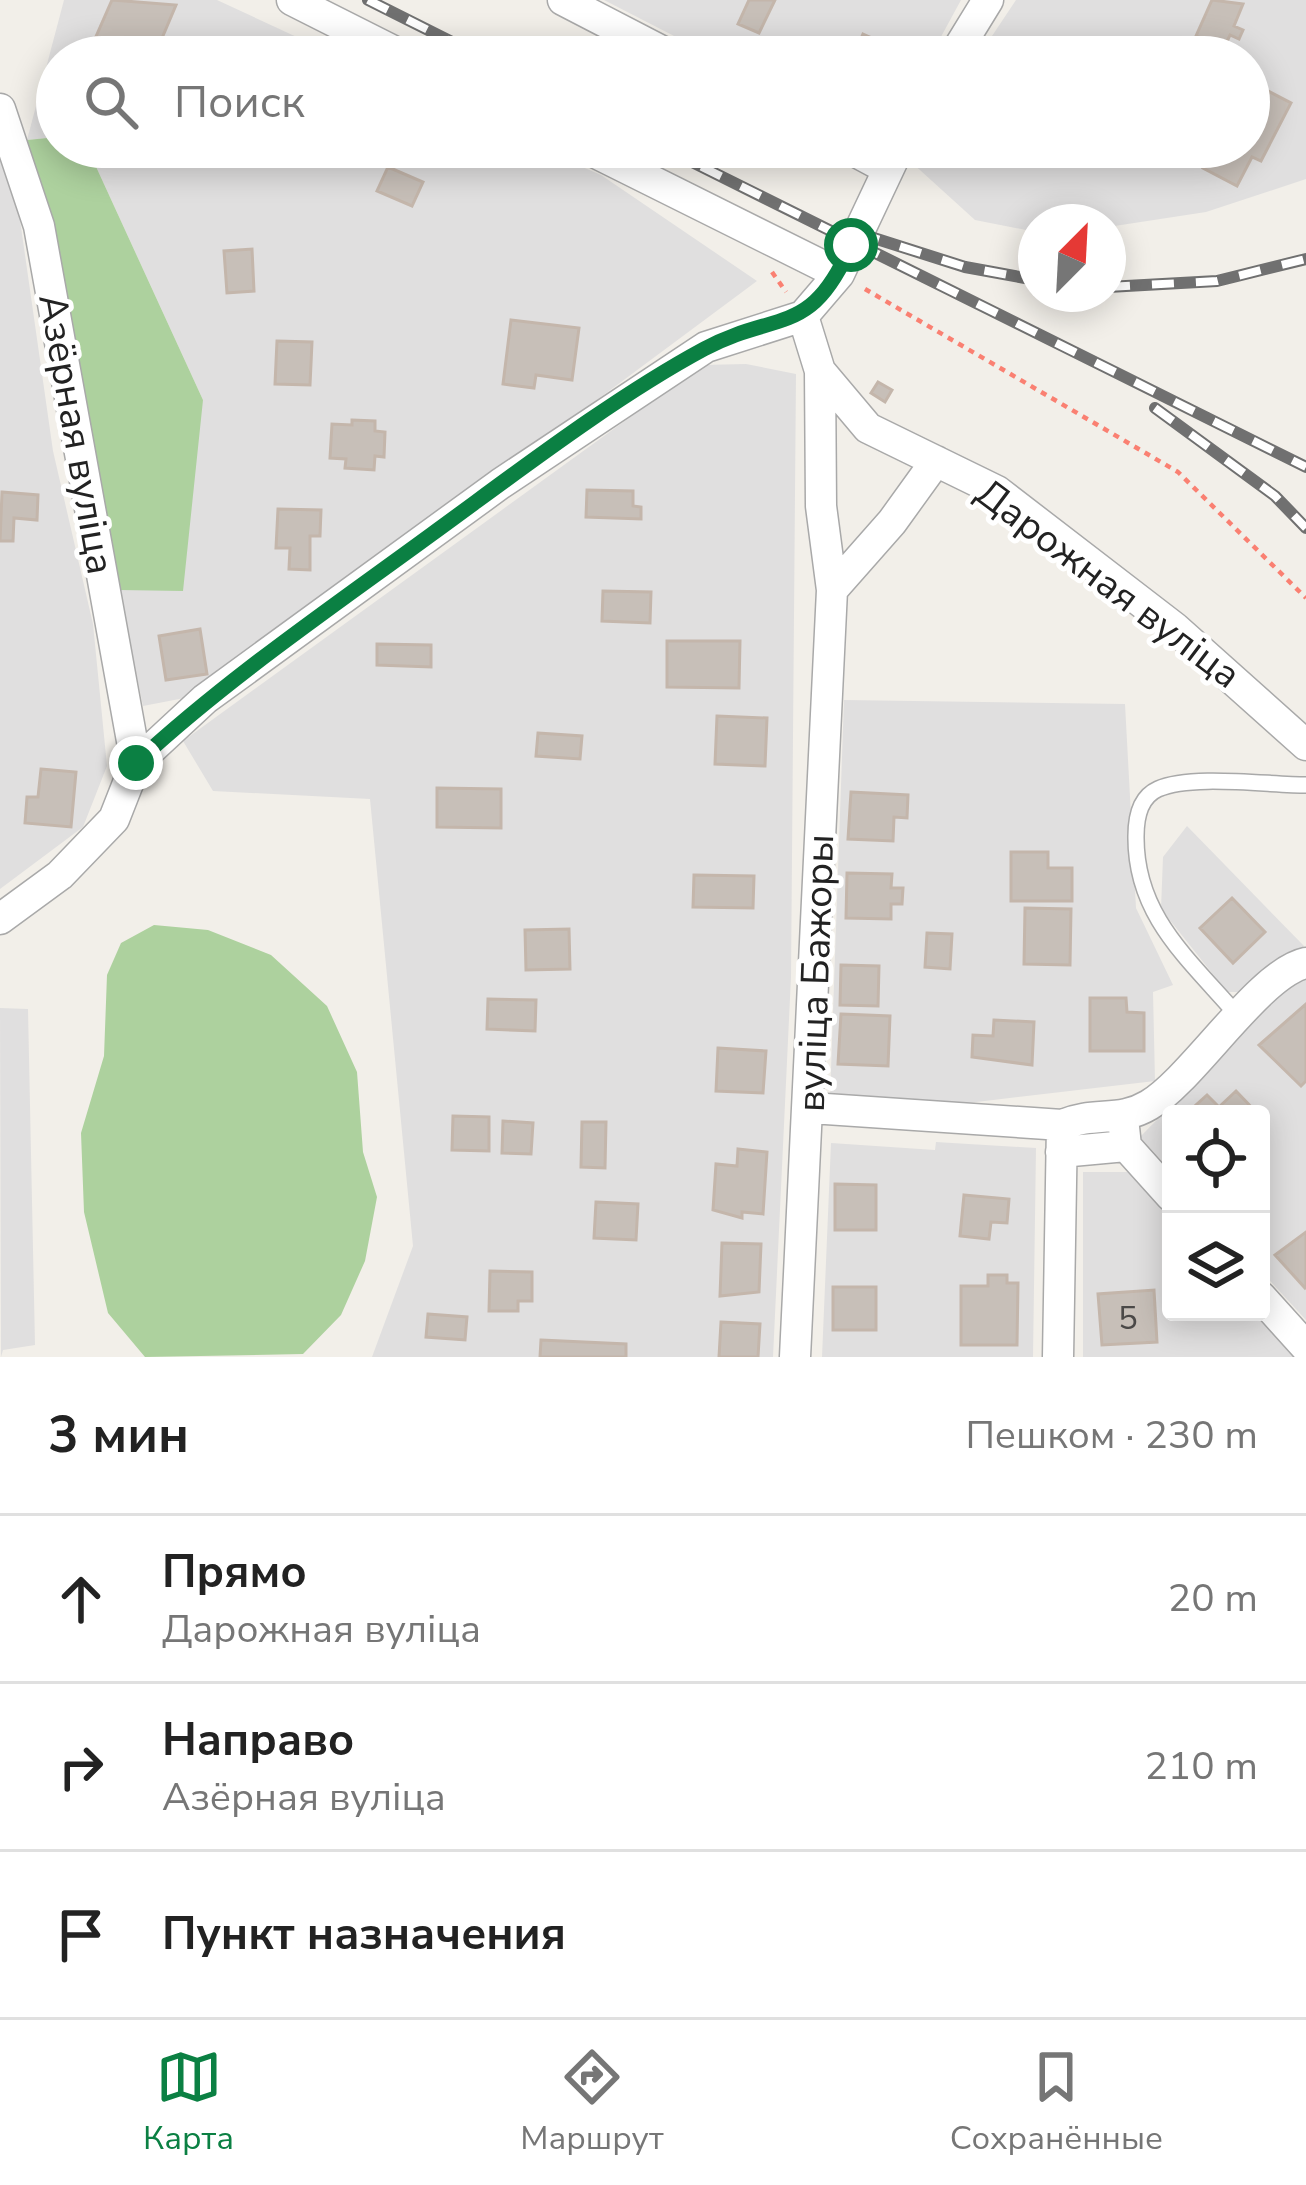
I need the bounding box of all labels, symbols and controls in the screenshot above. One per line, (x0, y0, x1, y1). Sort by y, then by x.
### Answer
search box (36, 36, 1270, 168)
icon: search (78, 69, 144, 135)
text: Поиск (174, 72, 305, 133)
north arrow (1018, 204, 1126, 312)
route start (824, 218, 878, 272)
street label: Азёрная вуліца (25, 290, 127, 578)
street label: Дарожная вуліца (965, 467, 1251, 701)
route end (109, 736, 163, 790)
street label: вуліца Бажоры (785, 833, 847, 1113)
map controls (1162, 1105, 1270, 1321)
button: locate (1162, 1105, 1270, 1213)
button: layers (1162, 1213, 1270, 1321)
house number: 5 (1118, 1296, 1138, 1341)
text: 3 мин (48, 1400, 189, 1470)
text: Пешком · 230 m (965, 1409, 1258, 1462)
text: Прямо (162, 1542, 307, 1603)
icon: ahead (48, 1566, 114, 1632)
text: 20 m (1168, 1572, 1258, 1625)
text: Дарожная вуліца (162, 1603, 481, 1656)
text: Направо (162, 1710, 354, 1771)
icon: right (48, 1734, 114, 1800)
text: 210 m (1144, 1740, 1258, 1793)
text: Азёрная вуліца (162, 1771, 446, 1824)
icon: arrive (48, 1902, 114, 1968)
text: Пункт назначения (162, 1904, 566, 1965)
tab: Карта (143, 2044, 234, 2161)
tab: Маршрут (520, 2044, 664, 2161)
tab: Сохранённые (950, 2044, 1163, 2161)

